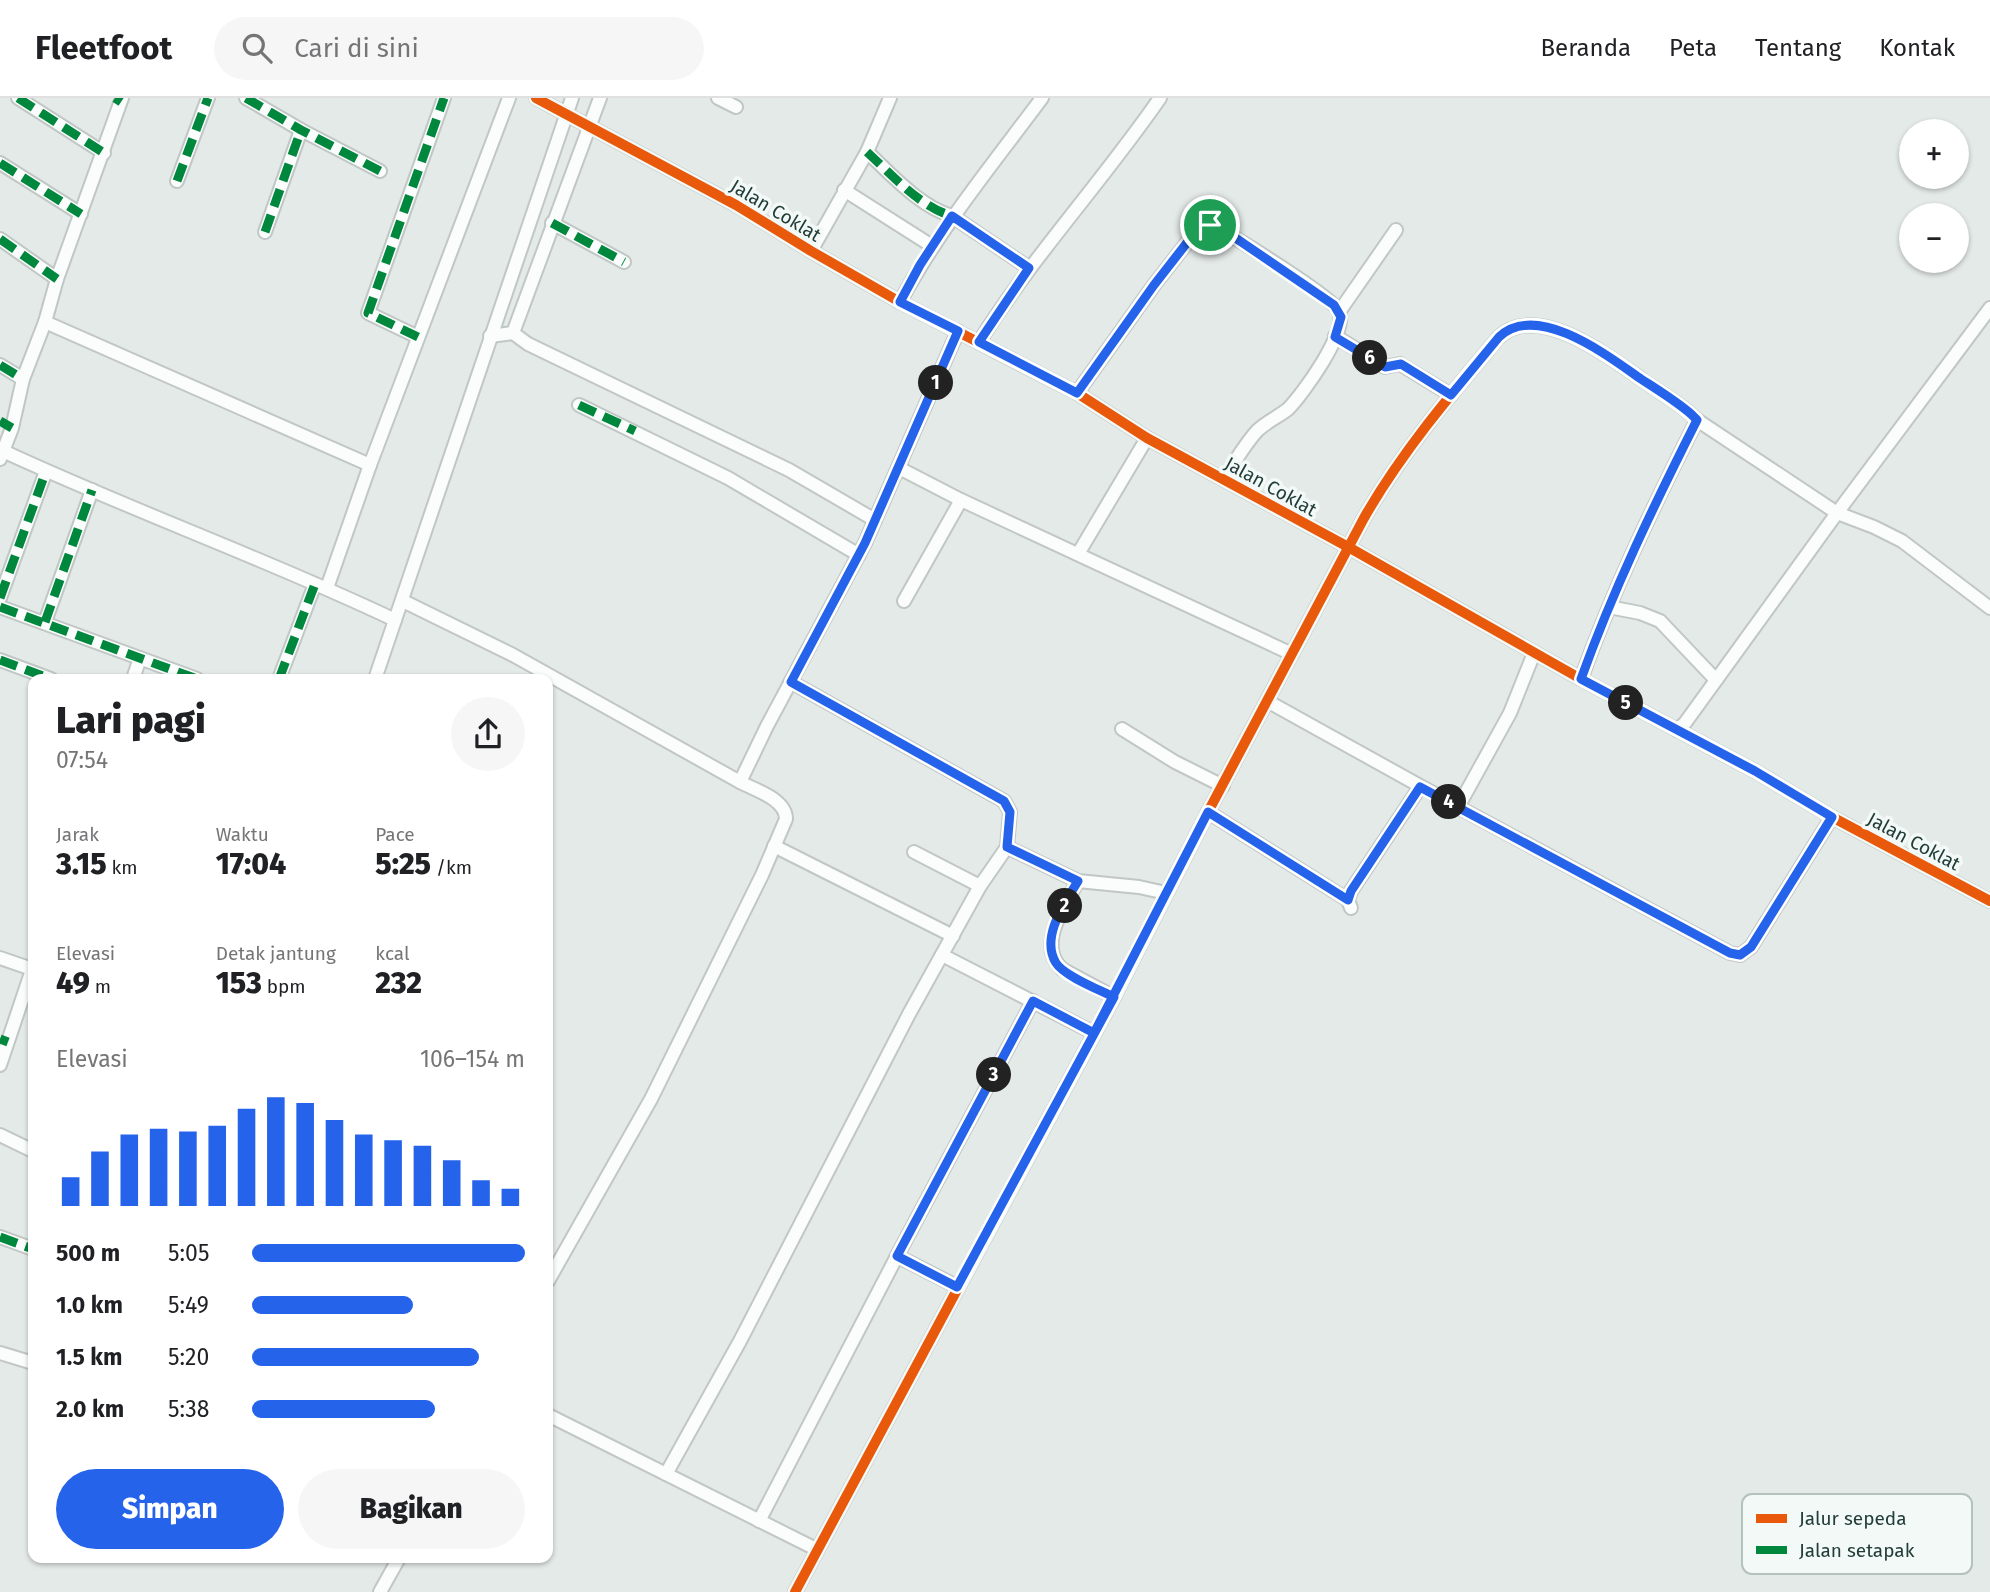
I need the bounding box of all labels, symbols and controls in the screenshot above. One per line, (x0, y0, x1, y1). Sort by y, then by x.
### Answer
search box (214, 17, 704, 80)
text: Fleetfoot (35, 28, 172, 68)
icon: search (238, 29, 276, 67)
text: Cari di sini (294, 33, 419, 64)
text: Beranda (1540, 34, 1631, 62)
text: Peta (1669, 34, 1717, 62)
text: Tentang (1755, 34, 1841, 62)
text: Kontak (1879, 34, 1955, 62)
map controls (1899, 119, 1969, 273)
button: + (1899, 119, 1969, 189)
street label: Jalan Coklat (726, 174, 825, 247)
pin (1180, 195, 1240, 255)
button: − (1899, 203, 1969, 273)
icon: arrive (1191, 206, 1229, 244)
pin: 6 (1352, 341, 1388, 376)
text: 6 (1364, 346, 1375, 369)
pin: 1 (918, 366, 954, 400)
text: 1 (931, 371, 940, 394)
street label: Jalan Coklat (1221, 452, 1321, 521)
pin: 5 (1608, 686, 1644, 720)
text: 5 (1620, 691, 1631, 714)
text: Lari pagi (56, 697, 206, 743)
button: share (451, 697, 525, 771)
text: 07:54 (56, 746, 108, 774)
pin: 4 (1432, 784, 1466, 820)
text: 4 (1443, 790, 1454, 813)
street label: Jalan Coklat (1863, 807, 1964, 876)
text: Jarak (56, 823, 99, 846)
text: Waktu (216, 823, 269, 846)
text: Pace (375, 823, 415, 846)
text: 3.15 (56, 846, 107, 882)
text: 17:04 (216, 846, 286, 882)
text: 5:25 (375, 846, 431, 882)
text: km (107, 856, 138, 879)
text: /km (431, 856, 472, 879)
pin: 2 (1048, 888, 1082, 924)
text: 2 (1060, 894, 1069, 917)
text: Elevasi (56, 942, 115, 965)
text: Detak jantung (216, 942, 336, 965)
text: kcal (375, 942, 410, 965)
text: 49 (56, 965, 90, 1001)
text: 153 (216, 965, 262, 1001)
text: 232 (375, 965, 422, 1001)
text: m (90, 975, 111, 998)
text: bpm (262, 975, 306, 998)
text: Elevasi (56, 1045, 128, 1073)
text: 106–154 m (420, 1045, 525, 1073)
pin: 3 (976, 1058, 1012, 1093)
text: 3 (989, 1063, 998, 1086)
text: 500 m (56, 1239, 120, 1267)
text: 5:05 (168, 1239, 209, 1267)
text: 1.0 km (56, 1291, 123, 1319)
text: 5:49 (168, 1291, 209, 1319)
text: 1.5 km (56, 1343, 122, 1371)
text: 5:20 (168, 1343, 209, 1371)
text: 2.0 km (56, 1395, 124, 1423)
text: 5:38 (168, 1395, 209, 1423)
button: Simpan (56, 1469, 284, 1549)
button: Bagikan (298, 1469, 525, 1549)
legend (1742, 1494, 1972, 1574)
text: Jalur sepeda (1799, 1507, 1907, 1530)
text: Jalan setapak (1799, 1539, 1915, 1562)

